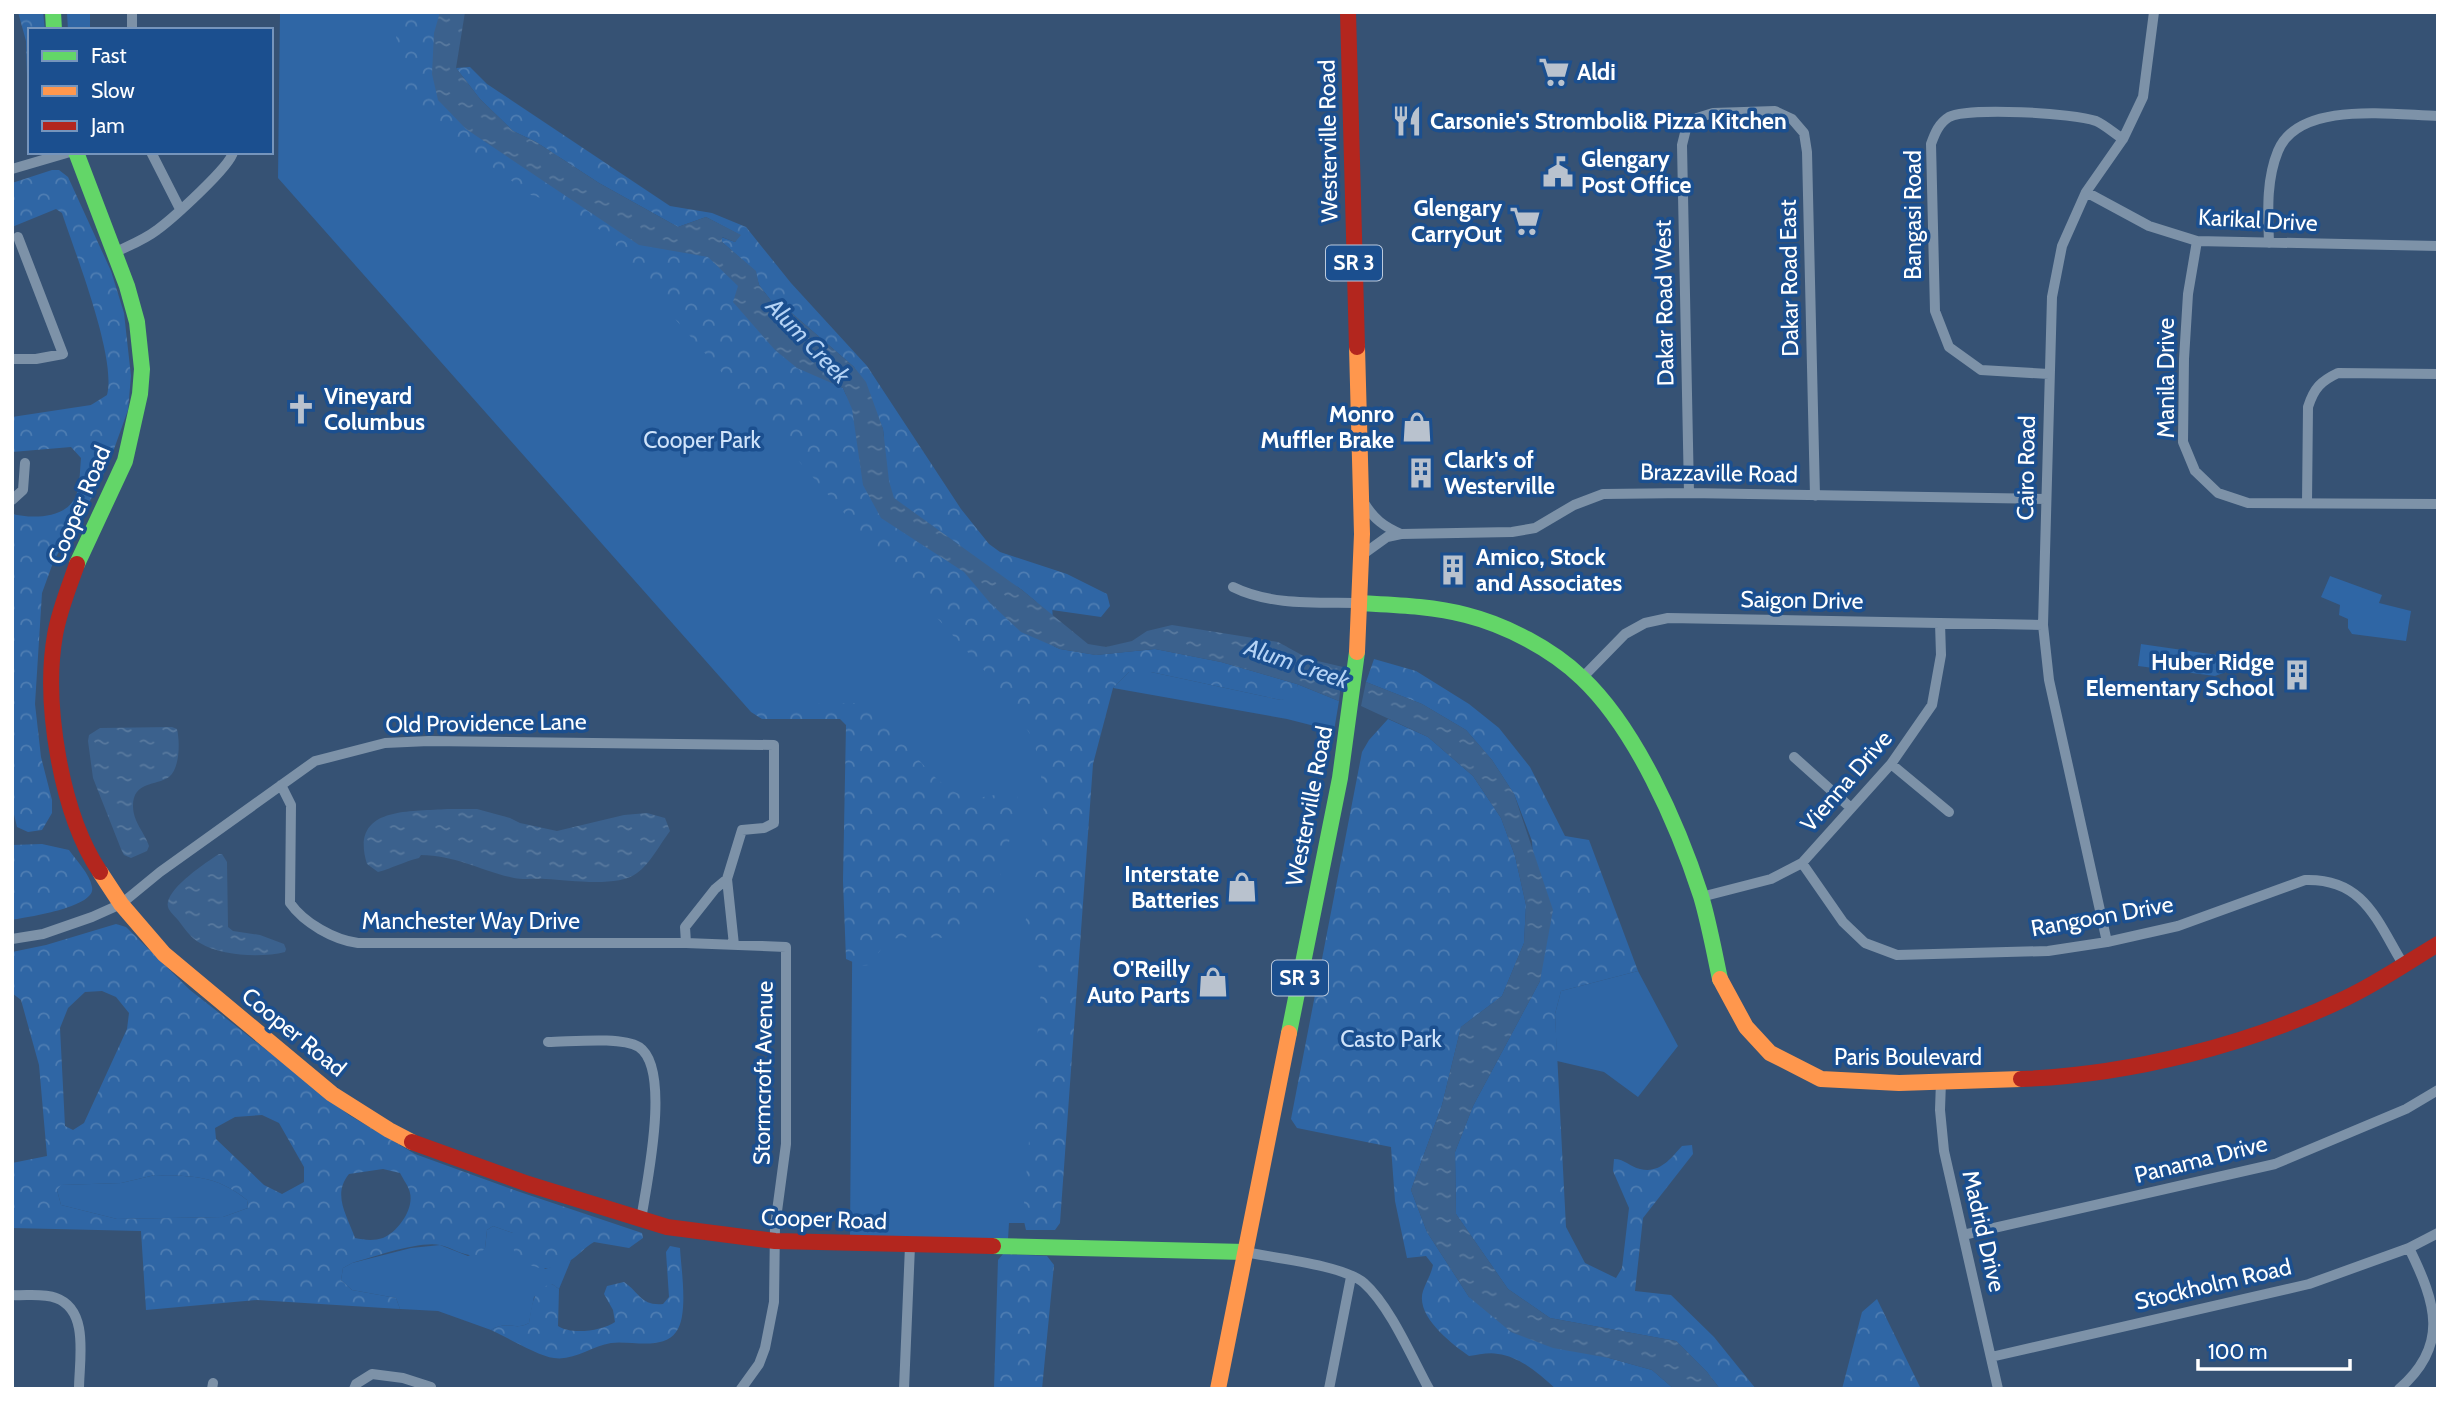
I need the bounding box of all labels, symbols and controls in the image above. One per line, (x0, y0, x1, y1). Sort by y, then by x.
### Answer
legend (28, 28, 273, 154)
text: Fast (91, 43, 127, 68)
supermarket icon: Aldi (1537, 55, 1571, 89)
place label: Aldi (1577, 58, 1616, 86)
street label: Westerville Road (1313, 59, 1343, 223)
text: Slow (91, 78, 135, 103)
restaurant icon: Carsonie's Stromboli& Pizza Kitchen (1390, 104, 1424, 138)
place label: Carsonie's Stromboli& Pizza Kitchen (1430, 107, 1787, 135)
text: Jam (90, 113, 125, 138)
place label: Glengary Post Office (1581, 145, 1692, 199)
street label: Bangasi Road (1899, 150, 1927, 280)
public building icon: Glengary Post Office (1541, 155, 1575, 189)
place label: Glengary CarryOut (1411, 194, 1503, 248)
street label: Dakar Road East (1774, 199, 1804, 357)
street label: Karikal Drive (2198, 203, 2319, 237)
supermarket icon: Glengary CarryOut (1508, 204, 1542, 238)
street label: Dakar Road West (1649, 219, 1679, 386)
road number: SR 3 (1326, 246, 1382, 280)
water label: Alum Creek (760, 291, 857, 390)
street label: Manila Drive (2152, 318, 2180, 438)
place label: Vineyard Columbus (324, 382, 425, 436)
church icon: Vineyard Columbus (284, 392, 318, 426)
place label: Monro Muffler Brake (1261, 400, 1394, 454)
shop icon: Monro Muffler Brake (1400, 410, 1434, 444)
street label: Cairo Road (2011, 415, 2041, 521)
park label: Cooper Park (643, 426, 762, 454)
street label: Cooper Road (41, 442, 117, 568)
place label: Clark's of Westerville (1444, 446, 1555, 500)
building icon: Clark's of Westerville (1404, 456, 1438, 490)
street label: Brazzaville Road (1640, 458, 1798, 488)
place label: Amico, Stock and Associates (1476, 543, 1622, 597)
building icon: Amico, Stock and Associates (1436, 553, 1470, 587)
street label: Saigon Drive (1740, 585, 1864, 615)
water label: Alum Creek (1240, 632, 1354, 695)
place label: Huber Ridge Elementary School (2086, 648, 2274, 702)
building icon: Huber Ridge Elementary School (2280, 658, 2314, 692)
street label: Old Providence Lane (385, 707, 587, 739)
street label: Westerville Road (1280, 724, 1338, 888)
street label: Vienna Drive (1794, 724, 1898, 837)
place label: Interstate Batteries (1124, 860, 1219, 914)
shop icon: Interstate Batteries (1225, 870, 1259, 904)
street label: Rangoon Drive (2029, 890, 2176, 942)
street label: Manchester Way Drive (362, 907, 580, 935)
place label: O'Reilly Auto Parts (1087, 955, 1191, 1009)
road number: SR 3 (1272, 960, 1328, 996)
shop icon: O'Reilly Auto Parts (1196, 965, 1230, 999)
street label: Stormcroft Avenue (747, 980, 779, 1165)
street label: Cooper Road (236, 981, 352, 1083)
park label: Casto Park (1340, 1025, 1443, 1053)
street label: Paris Boulevard (1834, 1043, 1982, 1071)
street label: Panama Drive (2132, 1129, 2270, 1189)
street label: Madrid Drive (1956, 1167, 2012, 1295)
street label: Cooper Road (761, 1203, 887, 1235)
street label: Stockholm Road (2132, 1252, 2294, 1316)
scale bar (2198, 1328, 2350, 1372)
text: 100 m (2208, 1339, 2267, 1364)

